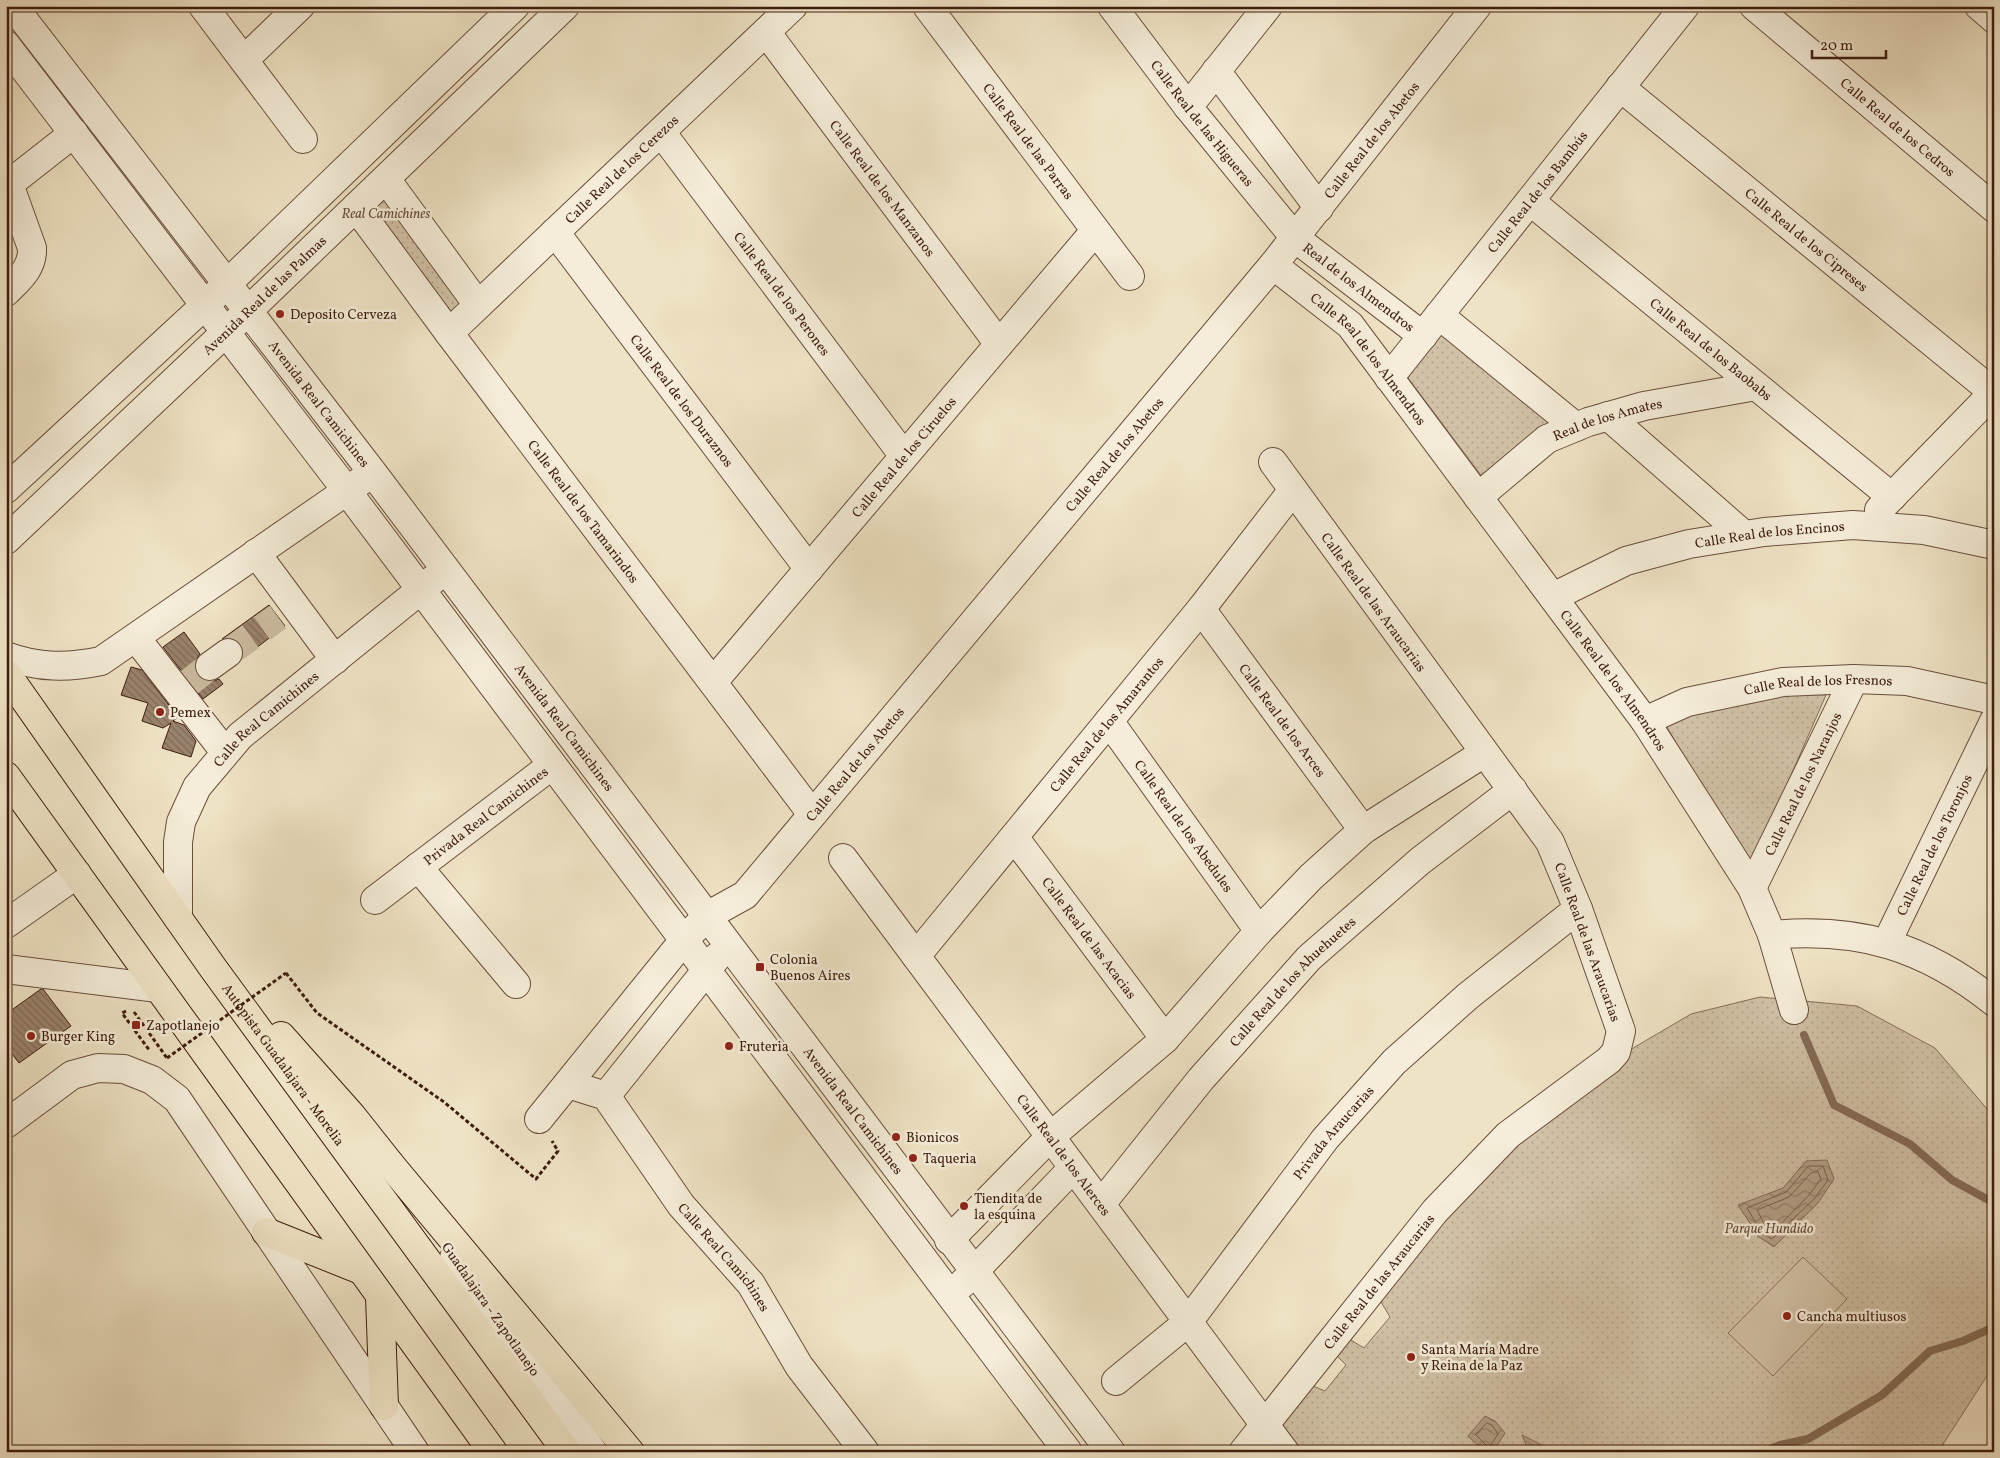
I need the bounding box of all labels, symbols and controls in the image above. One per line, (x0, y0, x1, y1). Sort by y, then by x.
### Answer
scale bar (1812, 28, 1886, 60)
text: 20 m (1820, 36, 1853, 57)
street label: Calle Real de las Higueras (1145, 57, 1257, 191)
street label: Calle Real de los Cedros (1835, 74, 1958, 182)
street label: Calle Real de los Abetos (1321, 79, 1425, 204)
street label: Calle Real de las Parras (977, 80, 1077, 204)
street label: Calle Real de los Cerezos (561, 111, 684, 229)
street label: Calle Real de los Manzanos (824, 117, 939, 261)
street label: Calle Real de los Bambús (1484, 128, 1593, 258)
street label: Calle Real de los Cipreses (1740, 185, 1871, 297)
park label: Real Camichines (341, 205, 431, 224)
street label: Calle Real de los Perones (728, 229, 834, 360)
street label: Avenida Real de las Palmas (199, 232, 332, 360)
street label: Real de los Almendros (1298, 239, 1418, 337)
street label: Calle Real de los Almendros (1306, 289, 1430, 430)
street label: Calle Real de los Baobabs (1645, 294, 1775, 406)
place label: Deposito Cerveza (290, 306, 397, 325)
marker: Deposito Cerveza (274, 308, 286, 320)
street label: Calle Real de los Duraznos (625, 331, 737, 472)
street label: Avenida Real Camichines (263, 337, 373, 472)
street label: Calle Real de los Ciruelos (848, 393, 962, 522)
street label: Calle Real de los Abetos (1062, 394, 1169, 517)
street label: Real de los Amates (1550, 395, 1664, 447)
street label: Calle Real de los Tamarindos (522, 437, 643, 588)
street label: Calle Real de los Encinos (1694, 518, 1845, 554)
street label: Calle Real de las Araucarias (1316, 529, 1430, 676)
street label: Calle Real de los Almendros (1555, 607, 1670, 755)
street label: Calle Real de los Amarantos (1046, 653, 1169, 797)
street label: Avenida Real Camichines (509, 660, 618, 796)
street label: Calle Real de los Arces (1233, 661, 1329, 782)
street label: Calle Real Camichines (210, 668, 324, 772)
street label: Calle Real de los Fresnos (1742, 671, 1893, 701)
place label: Pemex (170, 704, 211, 723)
street label: Calle Real de los Abetos (802, 704, 910, 826)
marker: Pemex (154, 706, 166, 718)
street label: Calle Real de los Naranjos (1761, 709, 1847, 859)
street label: Calle Real de los Abedules (1129, 757, 1237, 897)
street label: Privada Real Camichines (420, 763, 553, 871)
street label: Calle Real de los Toronjos (1893, 772, 1978, 919)
street label: Calle Real de las Araucarias (1549, 860, 1624, 1025)
street label: Calle Real de las Acacias (1036, 874, 1140, 1004)
street label: Calle Real de los Ahuehuetes (1226, 913, 1361, 1052)
place label: Colonia Buenos Aires (770, 951, 850, 986)
marker: Colonia Buenos Aires (754, 961, 766, 973)
street label: Autopista Guadalajara - Morelia (217, 980, 348, 1150)
place label: Zapotlanejo (146, 1017, 220, 1036)
marker: Zapotlanejo (130, 1019, 142, 1031)
place label: Burger King (41, 1028, 115, 1047)
marker: Burger King (25, 1030, 37, 1042)
place label: Fruteria (739, 1038, 789, 1057)
marker: Fruteria (723, 1040, 735, 1052)
street label: Avenida Real Camichines (798, 1044, 907, 1179)
street label: Privada Araucarias (1290, 1082, 1379, 1184)
street label: Calle Real de los Alerces (1011, 1091, 1114, 1220)
place label: Bionicos (906, 1129, 959, 1148)
marker: Bionicos (890, 1131, 902, 1143)
place label: Taqueria (923, 1150, 977, 1169)
marker: Taqueria (907, 1152, 919, 1164)
place label: Tiendita de la esquina (974, 1190, 1042, 1225)
street label: Calle Real Camichines (673, 1200, 773, 1316)
marker: Tiendita de la esquina (958, 1200, 970, 1212)
street label: Calle Real de las Araucarias (1320, 1211, 1440, 1354)
park label: Parque Hundido (1725, 1220, 1814, 1239)
street label: Guadalajara - Zapotlanejo (436, 1239, 543, 1381)
place label: Cancha multiusos (1797, 1308, 1906, 1327)
marker: Cancha multiusos (1781, 1310, 1793, 1322)
place label: Santa María Madre y Reina de la Paz (1421, 1341, 1539, 1376)
marker: Santa María Madre y Reina de la Paz (1405, 1351, 1417, 1363)

